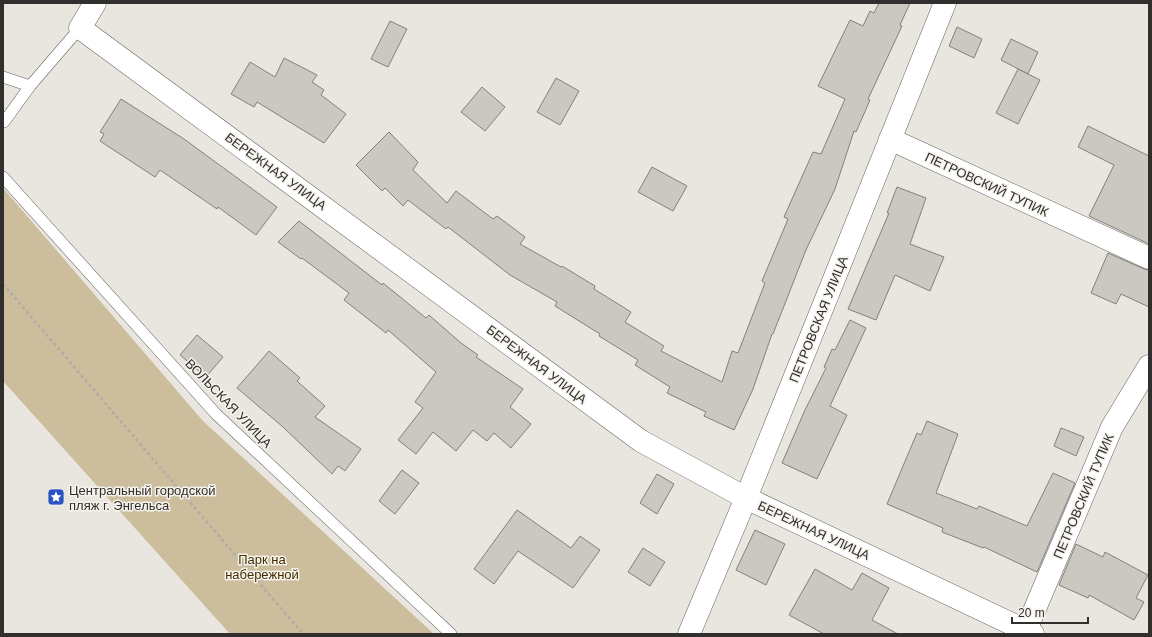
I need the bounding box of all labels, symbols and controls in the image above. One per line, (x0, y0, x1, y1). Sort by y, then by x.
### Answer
street label: БЕРЕЖНАЯ УЛИЦА (222, 130, 330, 213)
street label: ПЕТРОВСКИЙ ТУПИК (923, 149, 1051, 220)
street label: ПЕТРОВСКАЯ УЛИЦА (786, 253, 851, 385)
street label: БЕРЕЖНАЯ УЛИЦА (484, 322, 590, 407)
street label: ВОЛЬСКАЯ УЛИЦА (182, 356, 275, 451)
street label: ПЕТРОВСКИЙ ТУПИК (1050, 431, 1117, 561)
place label: Центральный городской пляж г. Энгельса (69, 483, 215, 513)
place icon: Центральный городской пляж г. Энгельса (46, 487, 66, 507)
street label: БЕРЕЖНАЯ УЛИЦА (756, 498, 872, 563)
park label: Парк на набережной (225, 552, 299, 582)
scale bar (1012, 599, 1088, 625)
text: 20 m (1018, 606, 1045, 620)

